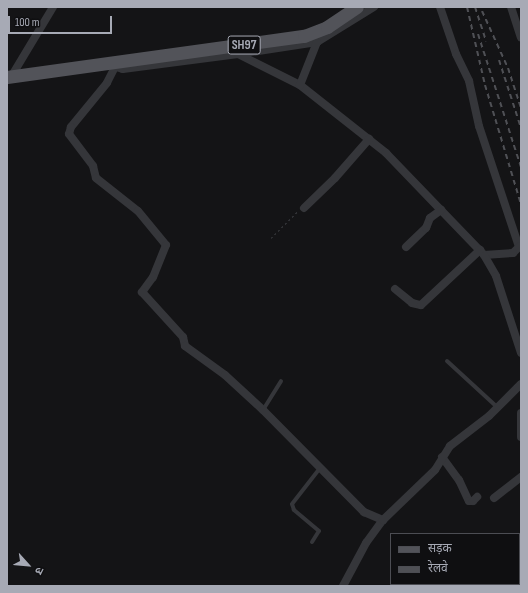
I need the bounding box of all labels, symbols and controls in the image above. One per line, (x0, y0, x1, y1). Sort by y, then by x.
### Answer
scale bar (10, 8, 114, 34)
text: 100 m (15, 15, 40, 30)
road number: SH97 (227, 34, 261, 56)
legend (390, 533, 520, 585)
text: सड़क (428, 541, 452, 556)
north arrow (8, 545, 48, 585)
text: रेलवे (428, 561, 448, 576)
text: उ (32, 565, 46, 576)

